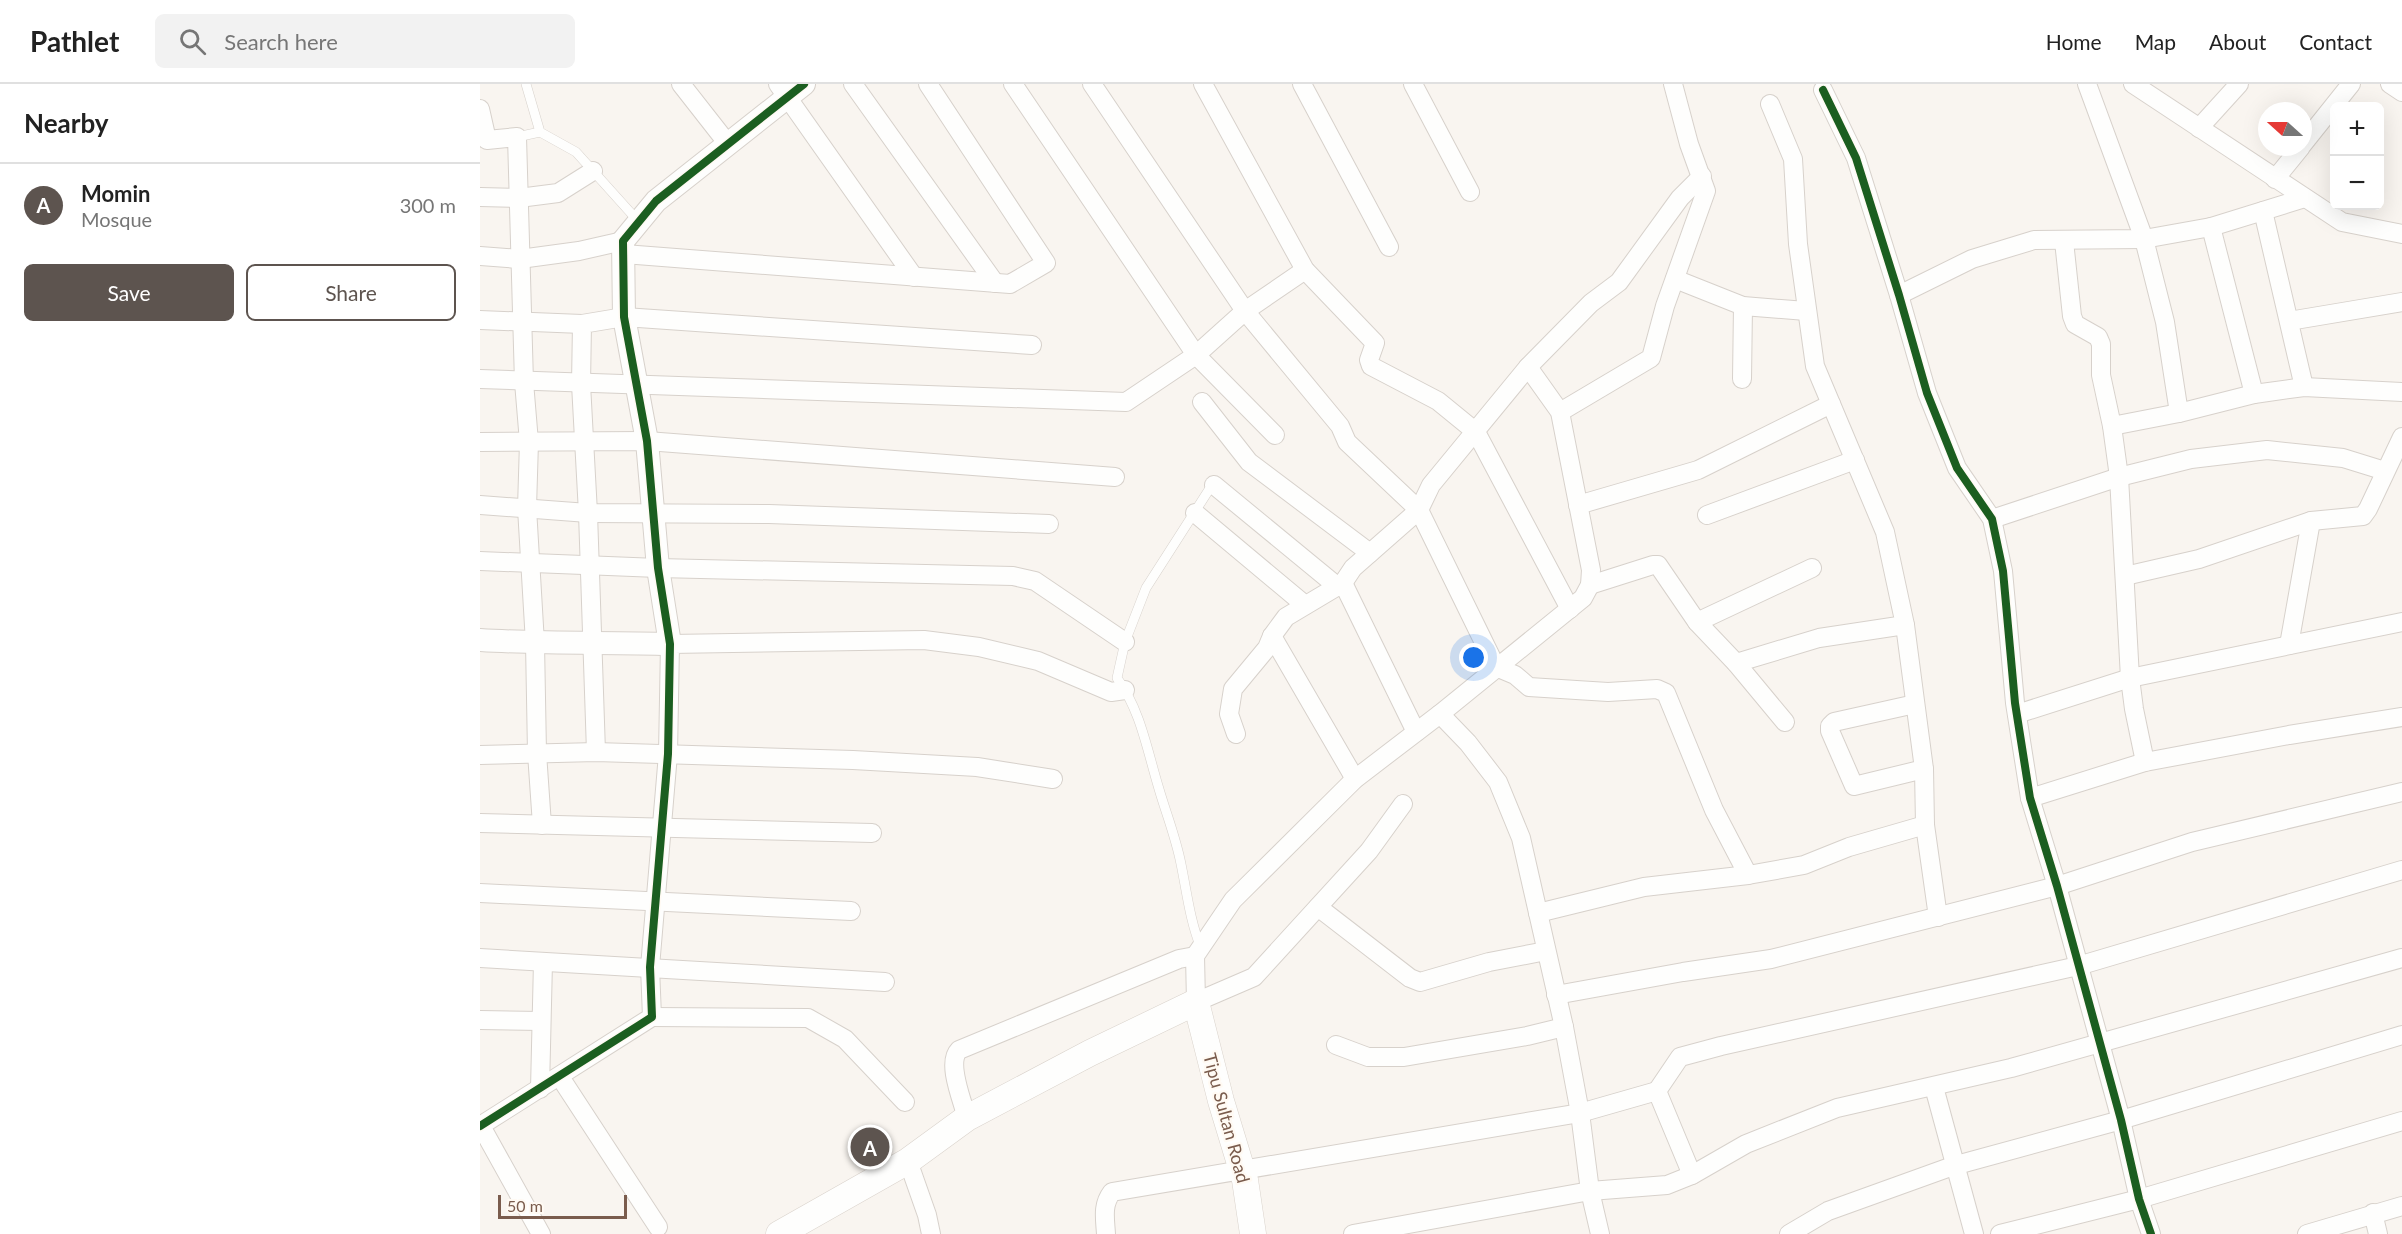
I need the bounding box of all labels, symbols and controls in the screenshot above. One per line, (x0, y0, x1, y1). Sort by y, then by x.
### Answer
search box (155, 14, 575, 68)
text: Pathlet (30, 24, 119, 58)
icon: search (176, 25, 209, 58)
text: Search here (224, 28, 338, 55)
text: Home (2046, 29, 2102, 54)
text: Map (2135, 29, 2176, 54)
text: About (2209, 29, 2266, 54)
text: Contact (2299, 29, 2372, 54)
north arrow (2258, 102, 2312, 156)
map controls (2330, 102, 2384, 210)
button: + (2330, 102, 2384, 156)
text: Nearby (24, 107, 109, 139)
button: − (2330, 156, 2384, 210)
text: Momin (81, 180, 151, 207)
text: A (37, 193, 50, 217)
text: 300 m (400, 193, 456, 217)
text: Mosque (81, 207, 152, 231)
button: Save (24, 264, 234, 321)
button: Share (246, 264, 456, 321)
your location (1459, 643, 1488, 672)
street label: Tipu Sultan Road (1199, 1051, 1255, 1185)
pin: A (850, 1124, 890, 1170)
scale bar (498, 1192, 627, 1220)
text: 50 m (507, 1196, 543, 1215)

